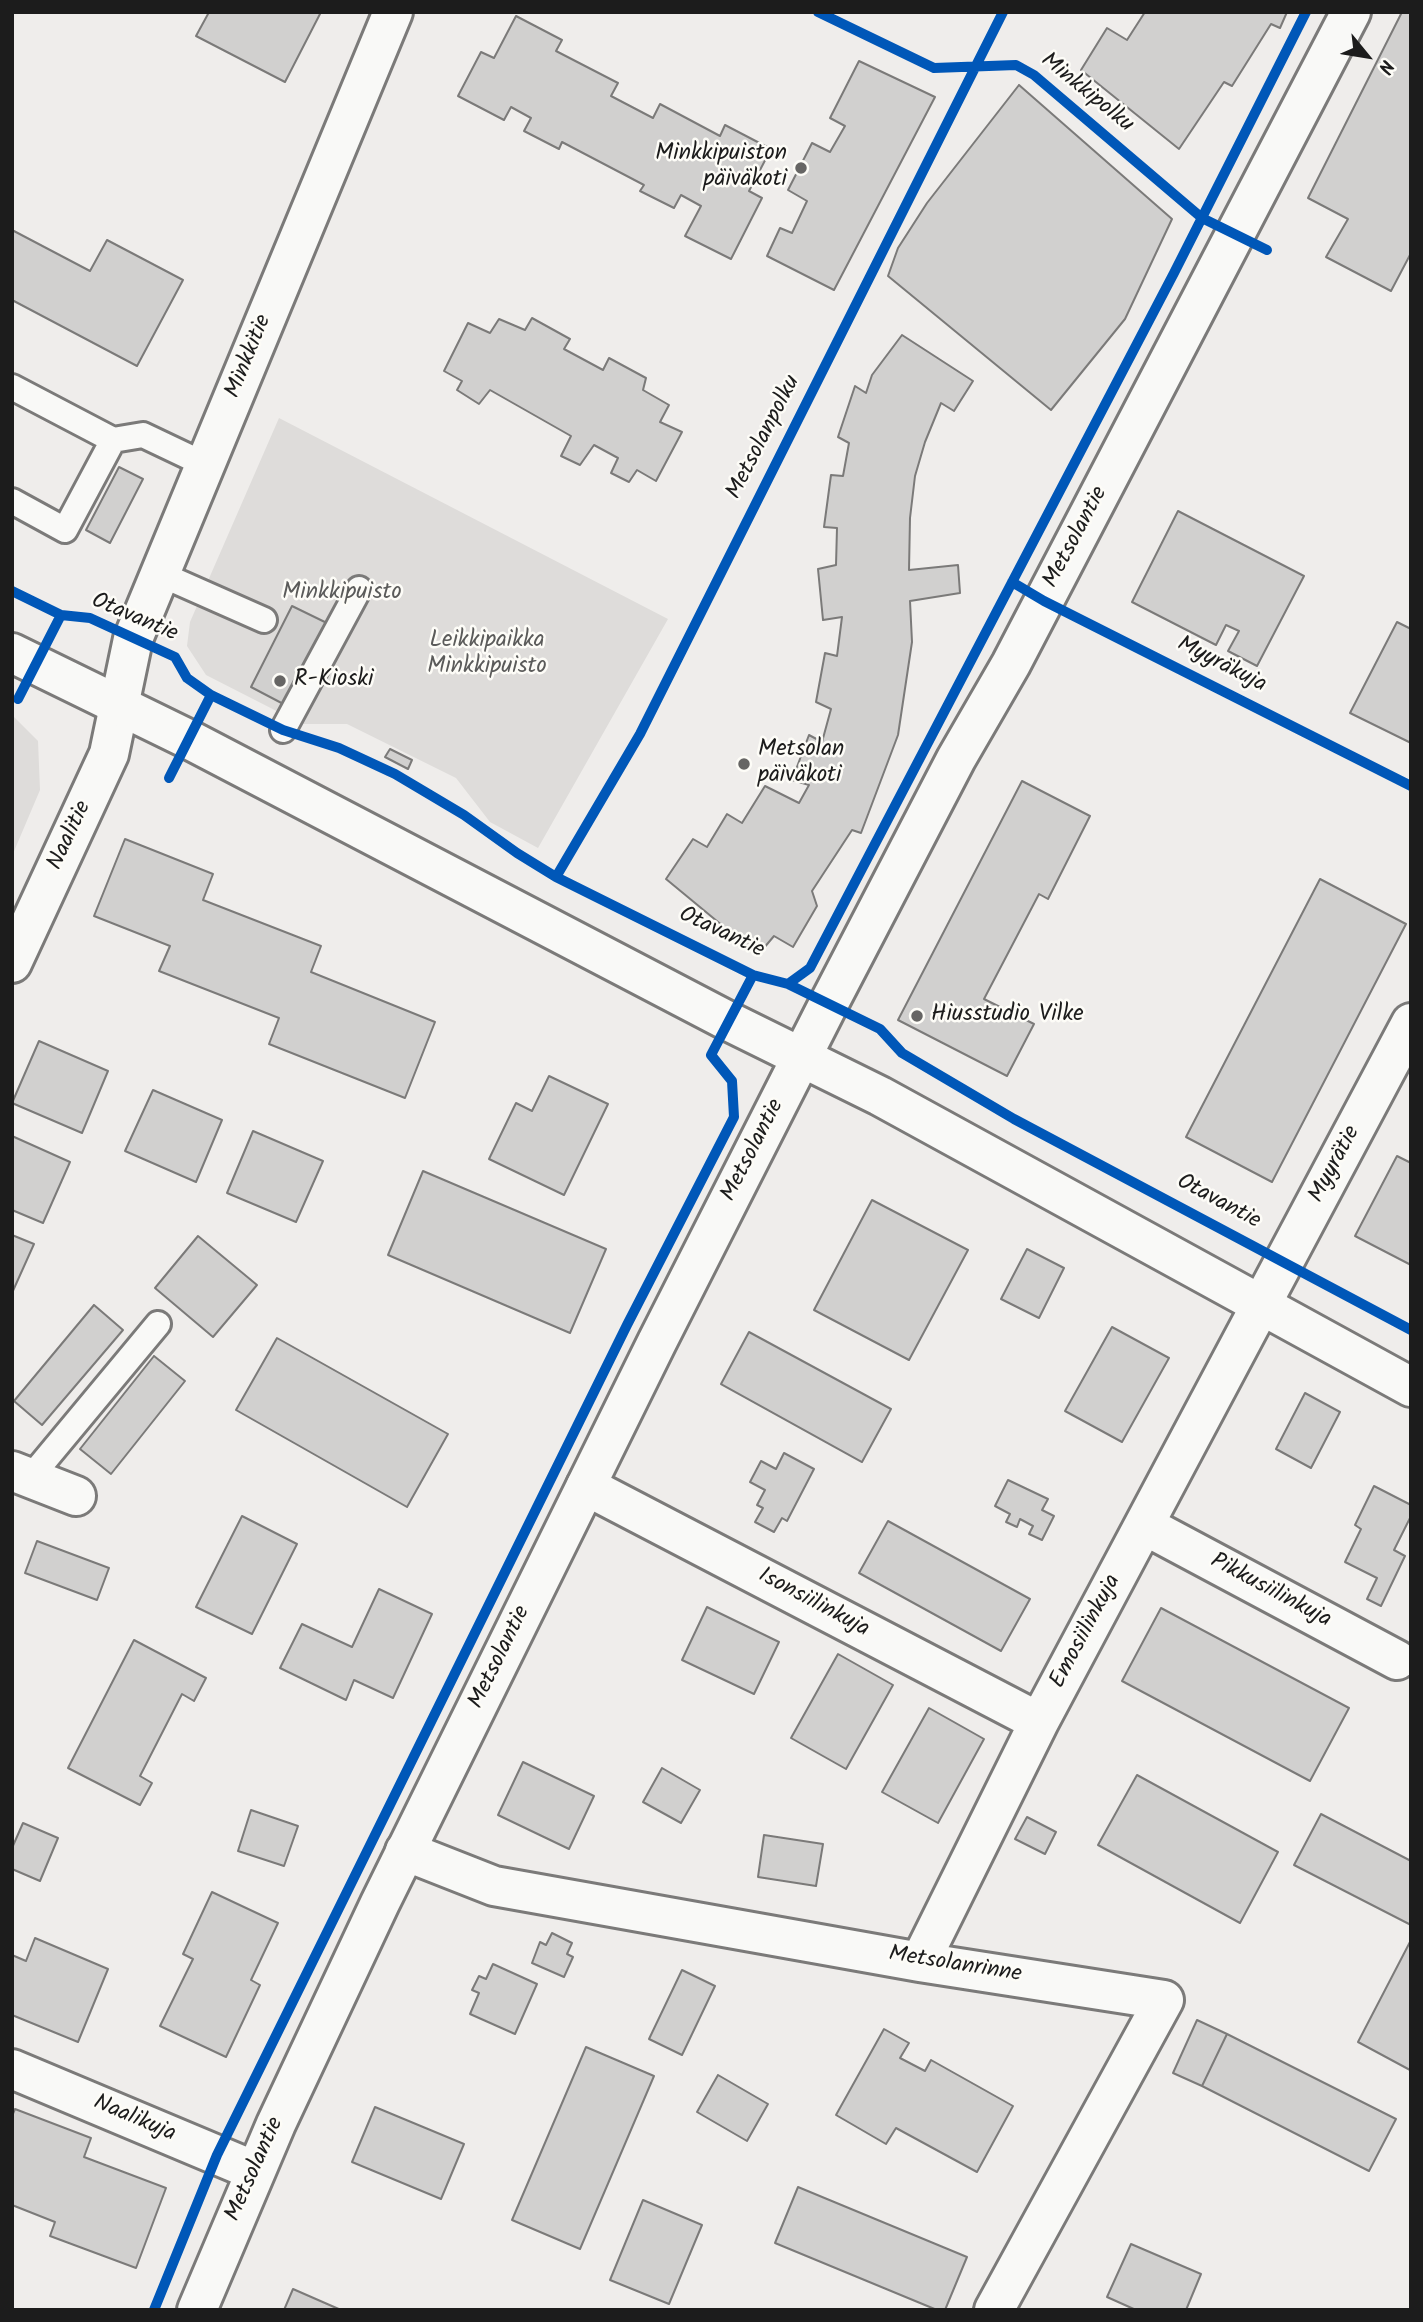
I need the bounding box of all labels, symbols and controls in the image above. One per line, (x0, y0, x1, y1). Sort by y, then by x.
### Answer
north arrow (1332, 21, 1402, 91)
street label: Minkkipolku (1034, 48, 1138, 140)
text: N (1369, 54, 1401, 79)
place label: Minkkipuiston päiväkoti (655, 141, 787, 195)
marker: Minkkipuiston päiväkoti (793, 160, 809, 176)
street label: Minkkitie (221, 311, 279, 403)
street label: Metsolanpolku (722, 372, 808, 504)
street label: Metsolantie (1039, 483, 1115, 593)
park label: Minkkipuisto (282, 580, 402, 608)
street label: Otavantie (87, 588, 181, 650)
park label: Leikkipaikka Minkkipuisto (427, 628, 547, 682)
street label: Myyräkuja (1172, 632, 1270, 700)
place label: R-Kioski (294, 667, 374, 695)
marker: R-Kioski (272, 673, 288, 689)
place label: Metsolan päiväkoti (758, 737, 844, 791)
marker: Metsolan päiväkoti (736, 756, 752, 772)
street label: Naalitie (43, 797, 99, 875)
street label: Otavantie (674, 902, 768, 966)
place label: Hiusstudio Vilke (931, 1002, 1084, 1030)
marker: Hiusstudio Vilke (909, 1008, 925, 1024)
street label: Metsolantie (717, 1095, 791, 1207)
street label: Myyrätie (1304, 1122, 1368, 1208)
street label: Otavantie (1171, 1169, 1265, 1237)
street label: Pikkusiilinkuja (1205, 1549, 1335, 1635)
street label: Isonsiilinkuja (753, 1563, 873, 1645)
street label: Emosiilinkuja (1046, 1570, 1128, 1694)
street label: Metsolantie (464, 1602, 538, 1714)
street label: Metsolanrinne (887, 1942, 1023, 1990)
street label: Naalikuja (89, 2090, 179, 2150)
street label: Metsolantie (221, 2114, 291, 2226)

